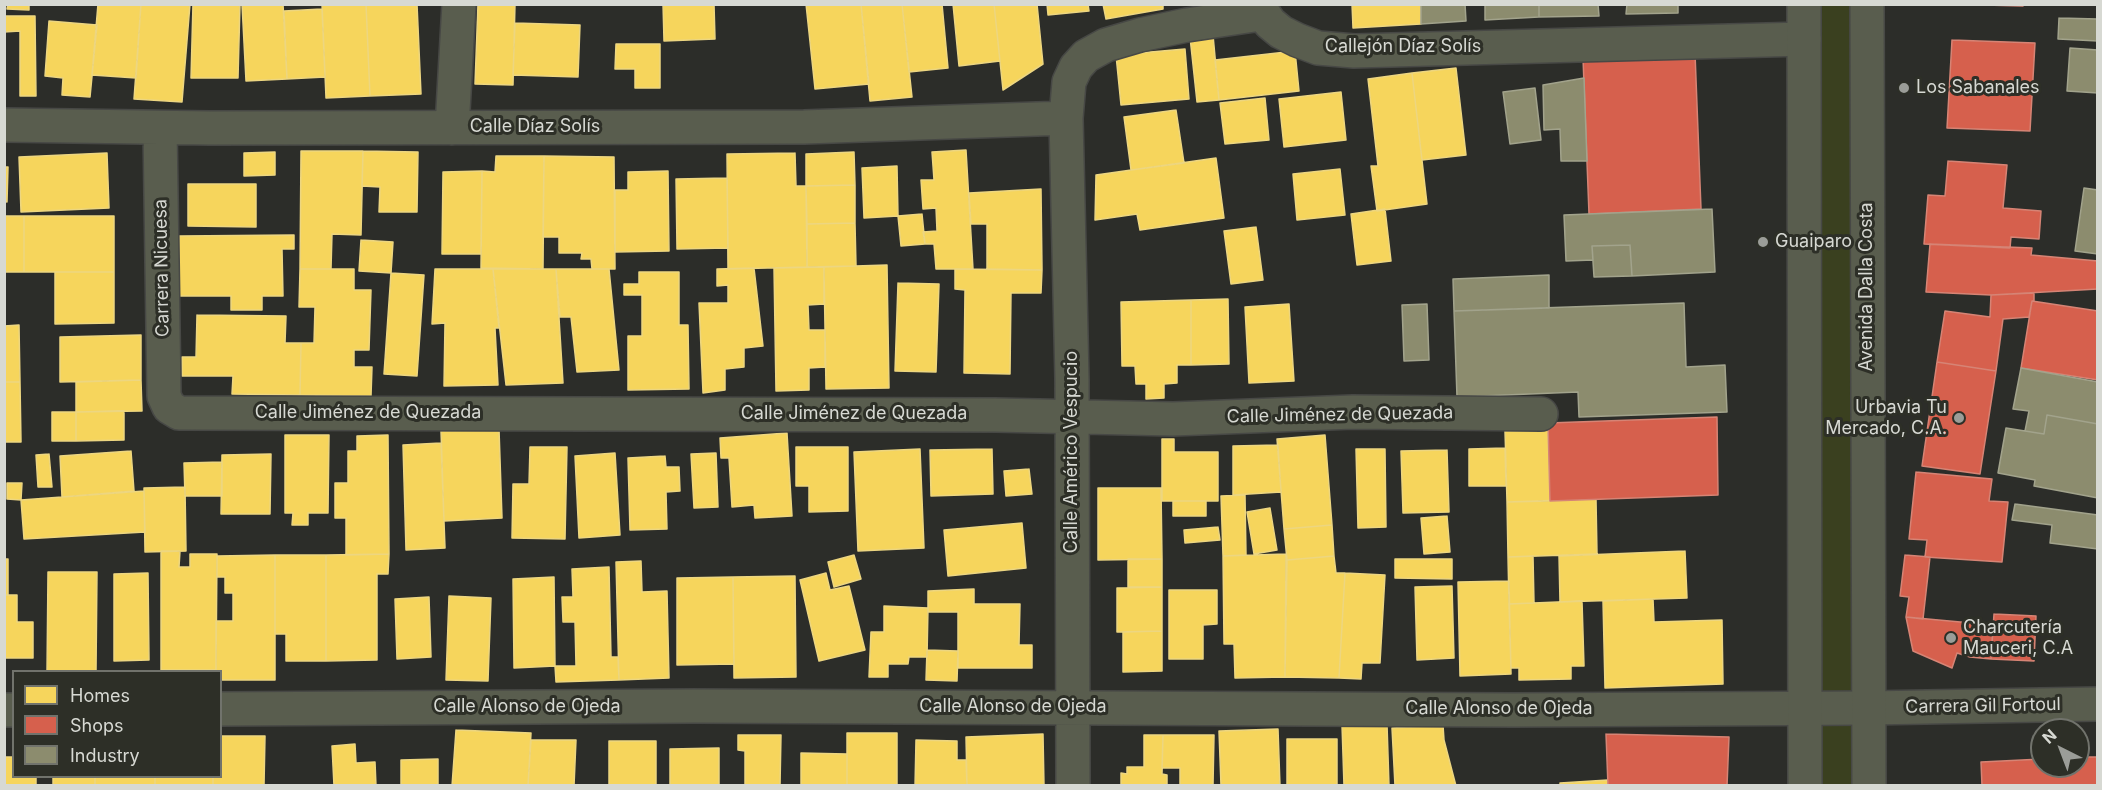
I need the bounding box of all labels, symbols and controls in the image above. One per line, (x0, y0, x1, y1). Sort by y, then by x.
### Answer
street label: Callejón Díaz Solís (1325, 36, 1481, 58)
place label: Los Sabanales (1916, 77, 2040, 99)
marker: Los Sabanales (1897, 81, 1911, 95)
street label: Calle Díaz Solís (470, 116, 600, 138)
street label: Carrera Nicuesa (150, 199, 174, 337)
street label: Avenida Dalla Costa (1856, 202, 1878, 372)
place label: Guaiparo (1775, 231, 1852, 253)
marker: Guaiparo (1756, 235, 1770, 249)
street label: Calle Américo Vespucio (1061, 351, 1083, 553)
place label: Urbavia Tu Mercado, C.A. (1825, 397, 1947, 440)
street label: Calle Jiménez de Quezada (255, 402, 481, 424)
street label: Calle Jiménez de Quezada (1226, 402, 1454, 428)
street label: Calle Jiménez de Quezada (741, 403, 967, 425)
marker: Urbavia Tu Mercado, C.A. (1952, 411, 1966, 425)
place label: Charcutería Mauceri, C.A (1963, 617, 2073, 660)
marker: Charcutería Mauceri, C.A (1944, 631, 1958, 645)
legend (12, 670, 222, 778)
text: Homes (70, 685, 130, 706)
street label: Carrera Gil Fortoul (1905, 694, 2061, 718)
street label: Calle Alonso de Ojeda (433, 696, 621, 718)
street label: Calle Alonso de Ojeda (919, 696, 1107, 718)
street label: Calle Alonso de Ojeda (1405, 698, 1593, 720)
text: Shops (70, 715, 124, 736)
north arrow (2030, 718, 2090, 778)
text: N (2038, 725, 2061, 748)
text: Industry (70, 745, 140, 766)

